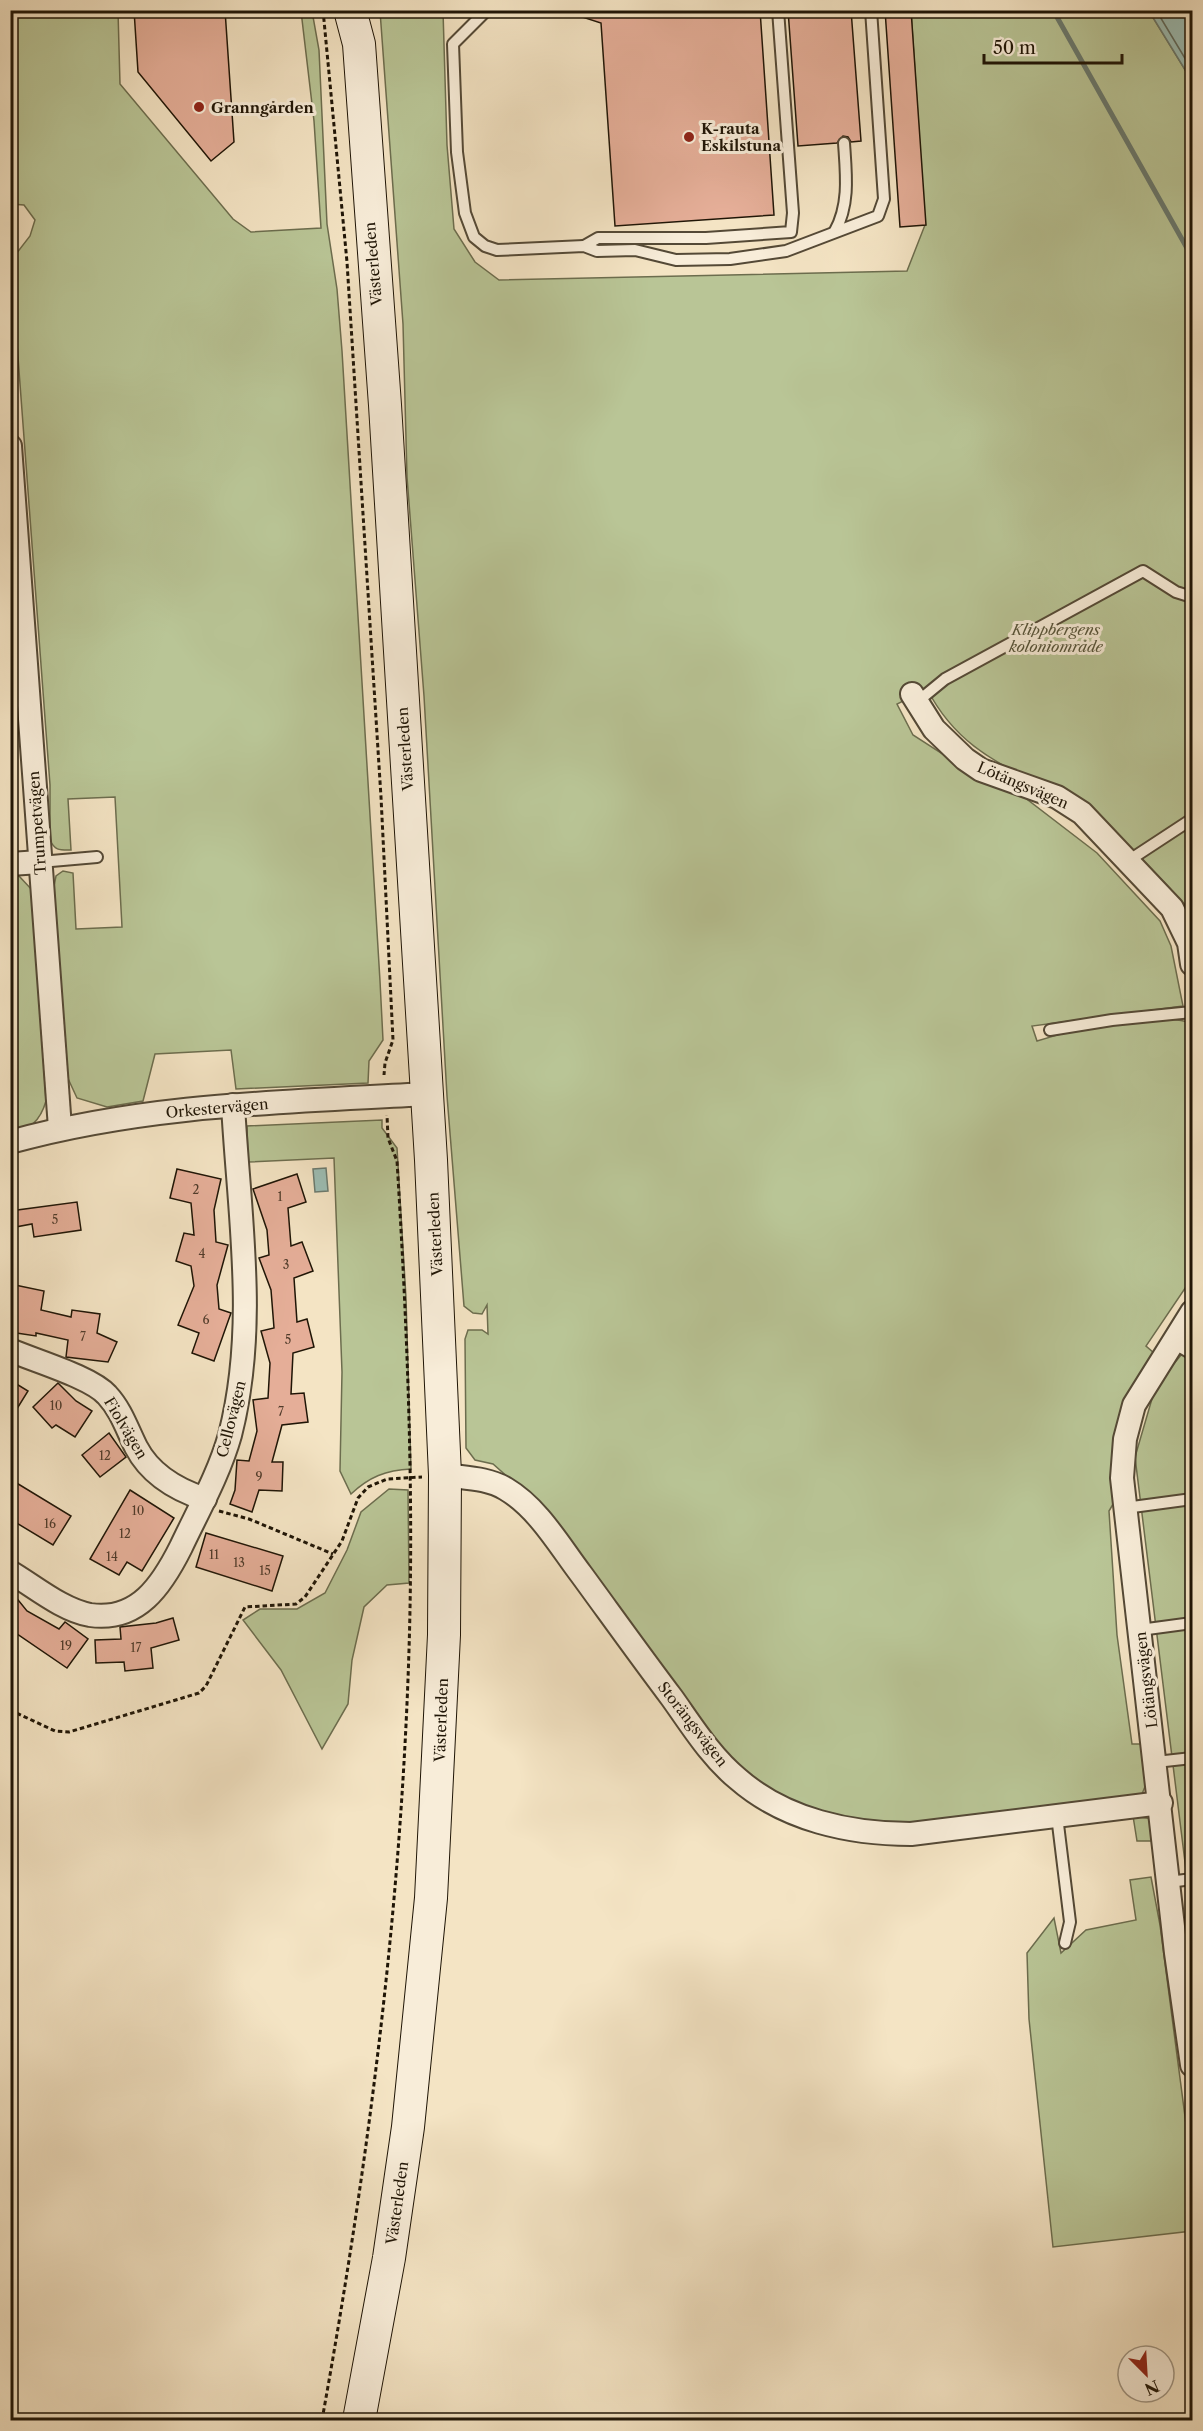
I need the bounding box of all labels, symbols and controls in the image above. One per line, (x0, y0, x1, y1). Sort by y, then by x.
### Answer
scale bar (984, 27, 1122, 65)
text: 50 m (993, 37, 1036, 59)
place label: Granngården (211, 98, 315, 117)
marker: Granngården (192, 100, 206, 114)
place label: K-rauta Eskilstuna (701, 119, 781, 155)
marker: K-rauta Eskilstuna (682, 130, 696, 144)
street label: Västerleden (360, 221, 386, 308)
park label: Klippbergens koloniområde (1008, 620, 1103, 656)
street label: Västerleden (393, 706, 417, 793)
street label: Lötängsvägen (975, 757, 1072, 813)
street label: Trumpetvägen (24, 770, 50, 876)
street label: Orkestervägen (165, 1094, 270, 1122)
house number: 2 (193, 1182, 200, 1197)
house number: 1 (277, 1189, 283, 1204)
street label: Västerleden (423, 1191, 447, 1277)
house number: 5 (52, 1212, 58, 1227)
house number: 4 (199, 1246, 206, 1261)
house number: 3 (283, 1257, 289, 1272)
house number: 6 (202, 1312, 210, 1327)
house number: 7 (80, 1329, 86, 1344)
house number: 5 (285, 1332, 291, 1347)
street label: Cellovägen (212, 1378, 250, 1460)
street label: Fiolvägen (100, 1394, 152, 1463)
house number: 10 (50, 1398, 62, 1413)
house number: 7 (278, 1404, 284, 1419)
house number: 12 (99, 1448, 111, 1463)
house number: 9 (255, 1469, 263, 1484)
house number: 10 (132, 1503, 144, 1518)
house number: 16 (44, 1516, 56, 1531)
house number: 12 (119, 1526, 131, 1541)
house number: 11 (209, 1547, 219, 1562)
house number: 14 (106, 1549, 118, 1564)
house number: 13 (233, 1555, 245, 1570)
house number: 15 (259, 1563, 271, 1578)
street label: Lötängsvägen (1131, 1630, 1161, 1729)
house number: 19 (60, 1638, 72, 1653)
house number: 17 (131, 1640, 142, 1655)
street label: Västerleden (430, 1677, 452, 1763)
street label: Storängsvägen (654, 1678, 732, 1771)
street label: Västerleden (382, 2159, 412, 2247)
north arrow (1116, 2344, 1176, 2404)
text: N (1142, 2376, 1163, 2400)

